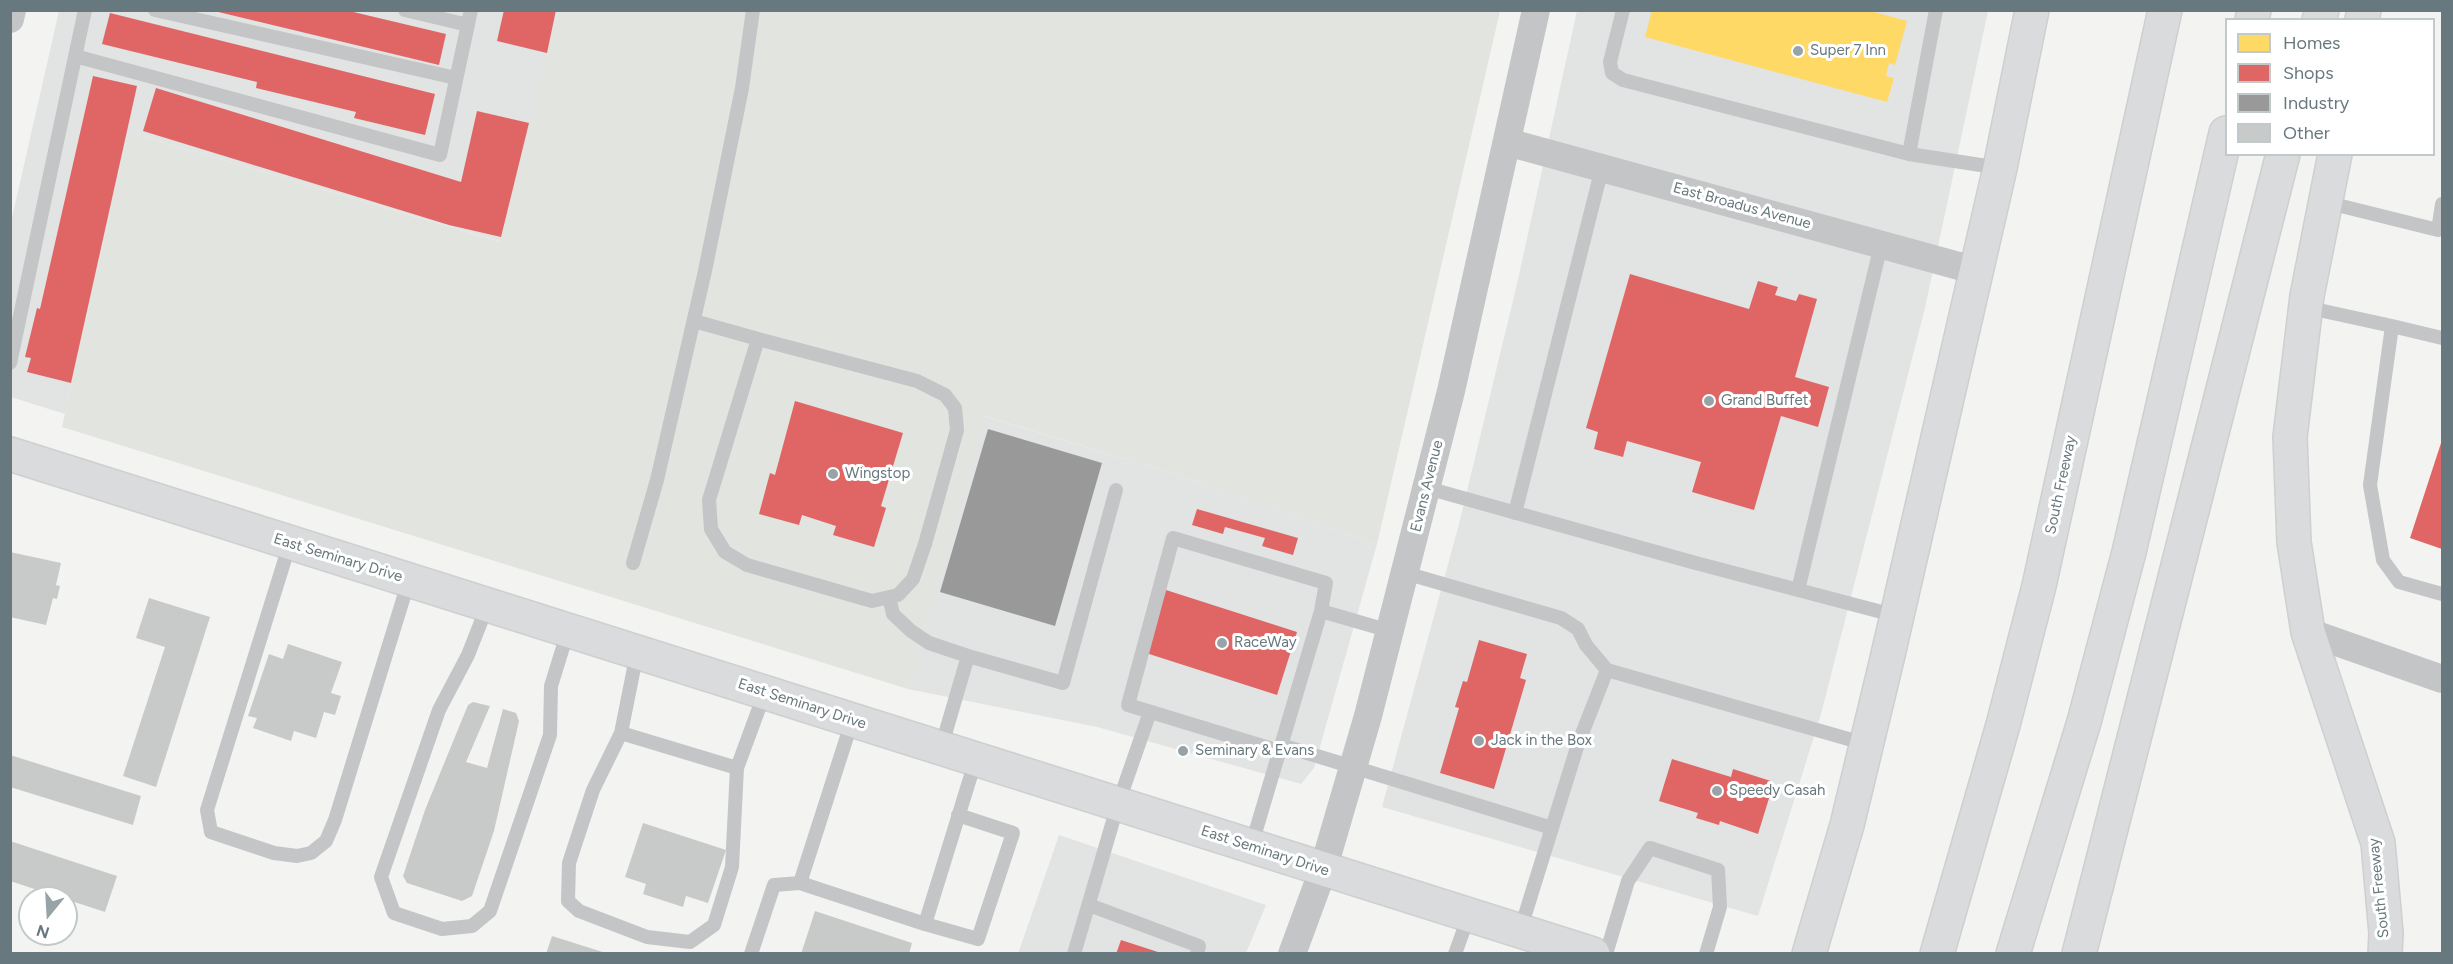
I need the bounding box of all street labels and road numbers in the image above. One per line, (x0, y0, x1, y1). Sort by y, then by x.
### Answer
street label: East Broadus Avenue (1671, 179, 1813, 233)
street label: South Freeway (2042, 434, 2080, 536)
street label: Evans Avenue (1407, 438, 1447, 534)
street label: East Seminary Drive (271, 530, 405, 586)
street label: East Seminary Drive (736, 675, 868, 733)
street label: East Seminary Drive (1199, 822, 1331, 880)
street label: South Freeway (2365, 837, 2393, 939)

